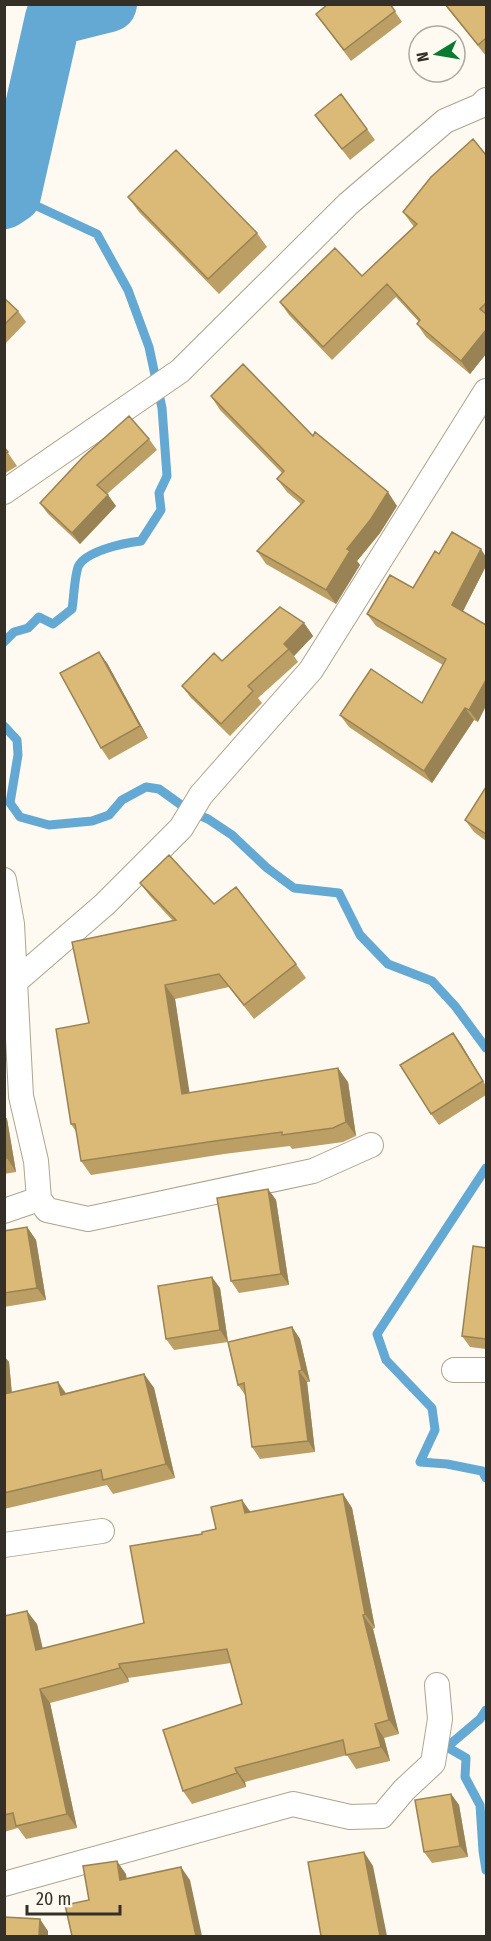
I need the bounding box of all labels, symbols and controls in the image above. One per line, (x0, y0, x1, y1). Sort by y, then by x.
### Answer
north arrow (407, 24, 467, 84)
text: N (413, 50, 433, 63)
scale bar (27, 1878, 120, 1916)
text: 20 m (36, 1888, 71, 1910)

